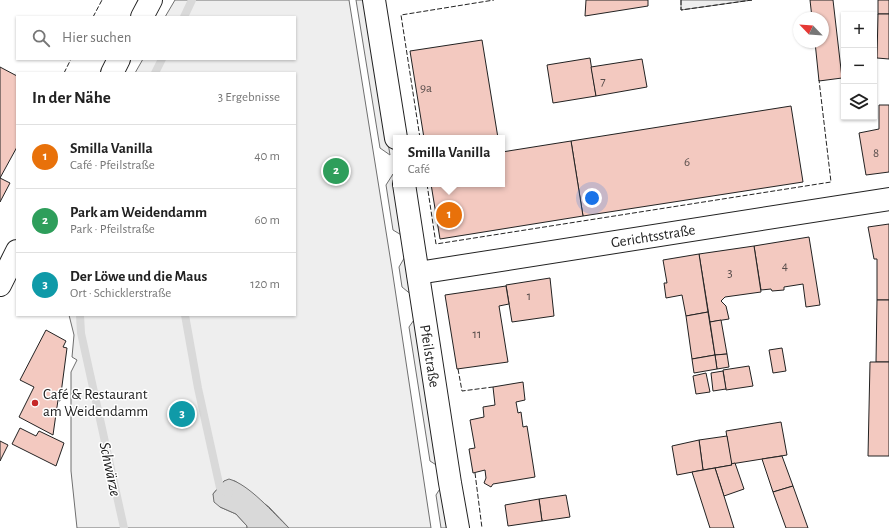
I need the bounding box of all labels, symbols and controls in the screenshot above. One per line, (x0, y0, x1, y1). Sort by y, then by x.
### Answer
north arrow (793, 12, 829, 48)
map controls (841, 12, 877, 120)
button: + (841, 12, 877, 48)
search box (16, 16, 296, 60)
icon: search (30, 27, 52, 49)
text: Hier suchen (62, 30, 132, 45)
button: − (841, 48, 877, 84)
house number: 7 (600, 75, 606, 88)
house number: 9a (420, 82, 432, 95)
button: layers (841, 84, 877, 120)
text: In der Nähe (32, 89, 111, 106)
text: 3 Ergebnisse (218, 91, 280, 104)
popup (393, 135, 505, 187)
text: Smilla Vanilla (70, 141, 153, 156)
text: Smilla Vanilla (408, 145, 490, 160)
house number: 8 (873, 147, 879, 160)
text: 1 (43, 150, 47, 163)
text: 40 m (254, 150, 280, 163)
pin: 2 (323, 156, 349, 186)
house number: 6 (684, 156, 690, 169)
text: Café · Pfeilstraße (70, 159, 155, 172)
text: Café (408, 163, 430, 176)
your location (582, 188, 602, 208)
pin: 1 (436, 200, 462, 230)
text: Park am Weidendamm (70, 205, 207, 220)
text: 2 (42, 214, 48, 227)
text: 60 m (254, 214, 280, 227)
street label: Gerichtsstraße (610, 222, 696, 251)
text: Park · Pfeilstraße (70, 223, 155, 236)
house number: 4 (782, 260, 788, 273)
house number: 3 (727, 267, 733, 280)
text: Der Löwe und die Maus (70, 269, 207, 284)
text: 3 (42, 278, 48, 291)
text: 120 m (250, 278, 280, 291)
text: Ort · Schicklerstraße (70, 287, 171, 300)
house number: 1 (527, 290, 531, 303)
street label: Pfeilstraße (417, 324, 442, 389)
house number: 11 (473, 328, 481, 341)
place label: Café & Restaurant am Weidendamm (43, 387, 148, 419)
marker: Café & Restaurant am Weidendamm (30, 398, 40, 408)
pin: 3 (169, 399, 195, 429)
water label: Schwärze (96, 441, 124, 498)

